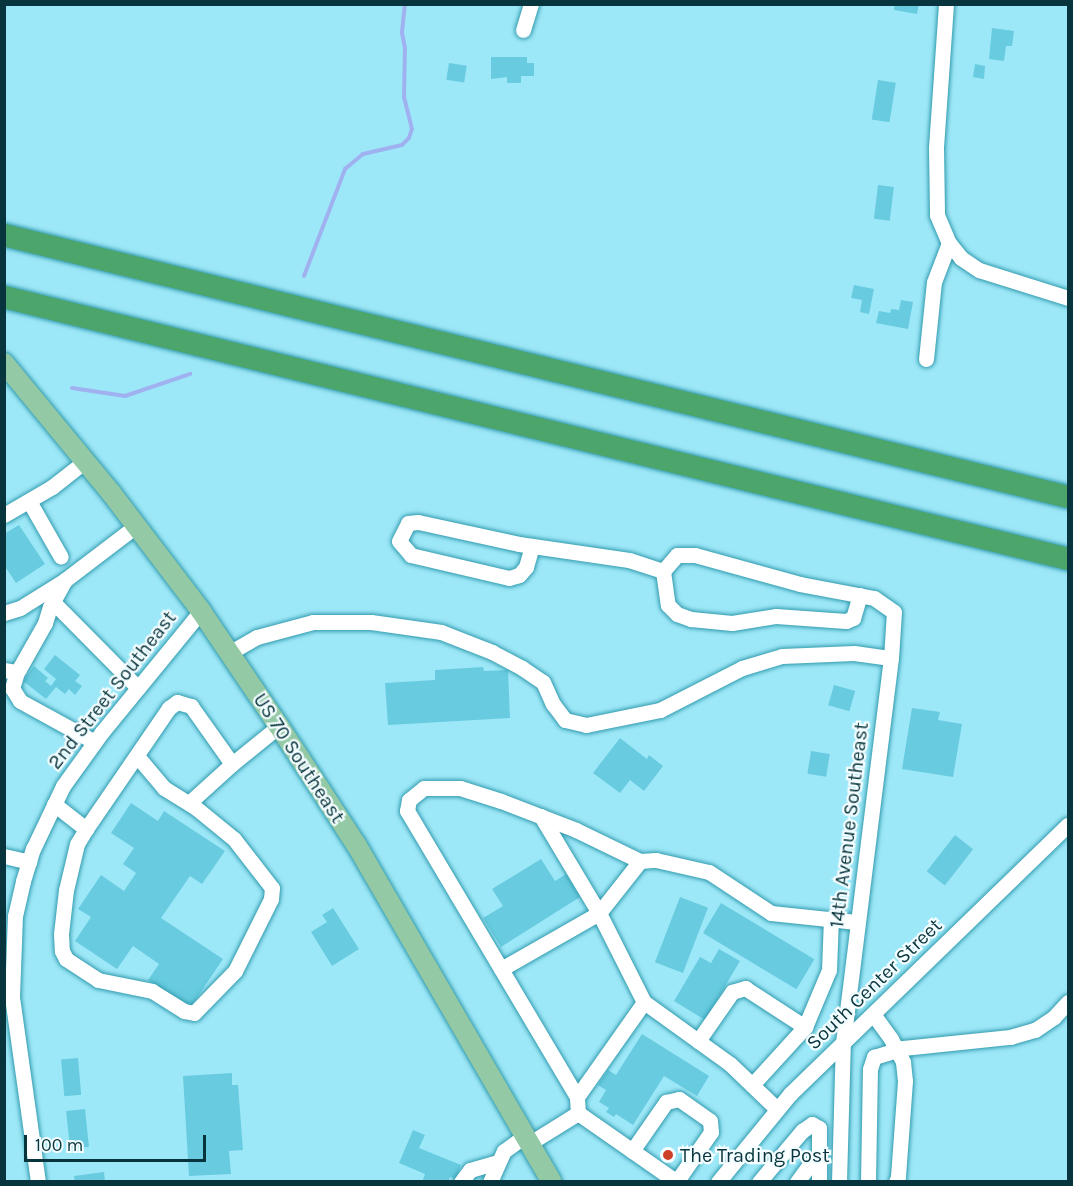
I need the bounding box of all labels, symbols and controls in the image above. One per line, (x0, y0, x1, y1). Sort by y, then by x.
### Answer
street label: 2nd Street Southeast (43, 606, 181, 774)
street label: US 70 Southeast (248, 689, 350, 827)
street label: 14th Avenue Southeast (824, 721, 874, 929)
street label: South Center Street (801, 913, 947, 1055)
scale bar (27, 1123, 208, 1161)
text: 100 m (35, 1134, 83, 1156)
place label: The Trading Post (680, 1143, 830, 1167)
marker: The Trading Post (661, 1148, 675, 1162)

